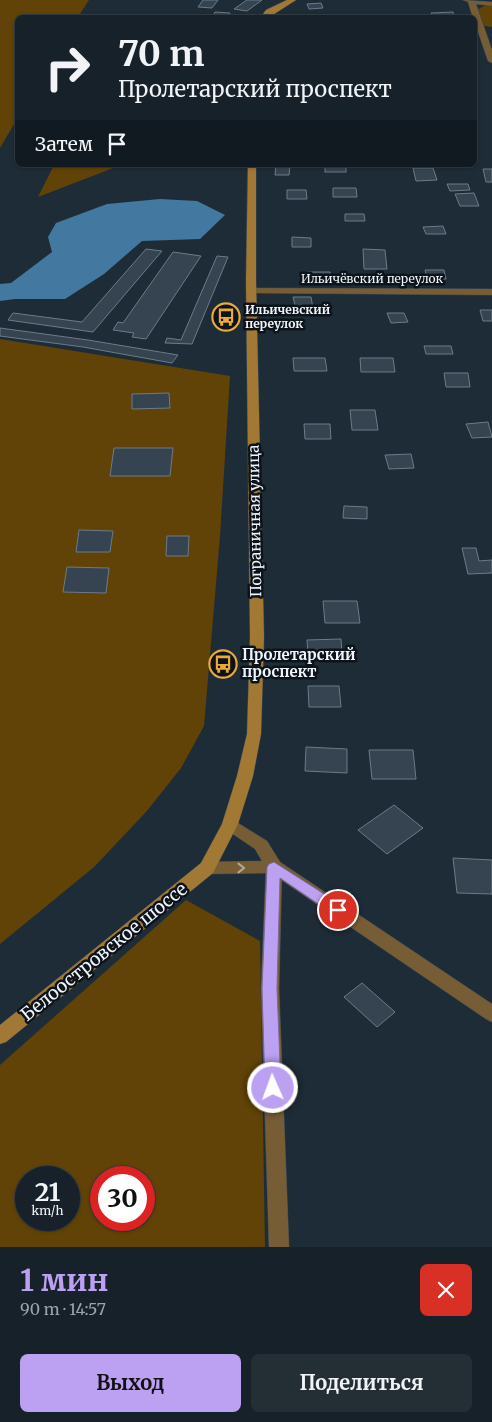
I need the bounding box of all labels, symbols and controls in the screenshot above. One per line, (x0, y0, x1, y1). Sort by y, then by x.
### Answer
text: 70 m (118, 32, 205, 76)
icon: right (35, 35, 100, 100)
text: Пролетарский проспект (118, 75, 392, 103)
icon: arrive (103, 130, 131, 158)
text: Затем (35, 132, 93, 156)
street label: Ильичёвский переулок (301, 271, 443, 286)
bus stop icon: Ильичевский переулок (211, 302, 241, 332)
place label: Ильичевский переулок (245, 302, 331, 331)
street label: Пограничная улица (244, 445, 265, 597)
place label: Пролетарский проспект (242, 645, 356, 681)
bus stop icon: Пролетарский проспект (208, 649, 238, 679)
one-way arrow (237, 863, 245, 873)
street label: Белоостровское шоссе (16, 877, 192, 1026)
pin (317, 889, 359, 931)
icon: arrive (324, 896, 352, 924)
position arrow (246, 1061, 298, 1113)
speed limit sign: 30 (90, 1166, 155, 1231)
text: 21 (35, 1176, 60, 1208)
text: km/h (32, 1203, 63, 1218)
text: 1 мин (20, 1261, 108, 1299)
button: close (420, 1264, 472, 1316)
text: 90 m · 14:57 (20, 1299, 106, 1319)
button: Выход (20, 1354, 241, 1412)
button: Поделиться (251, 1354, 472, 1412)

